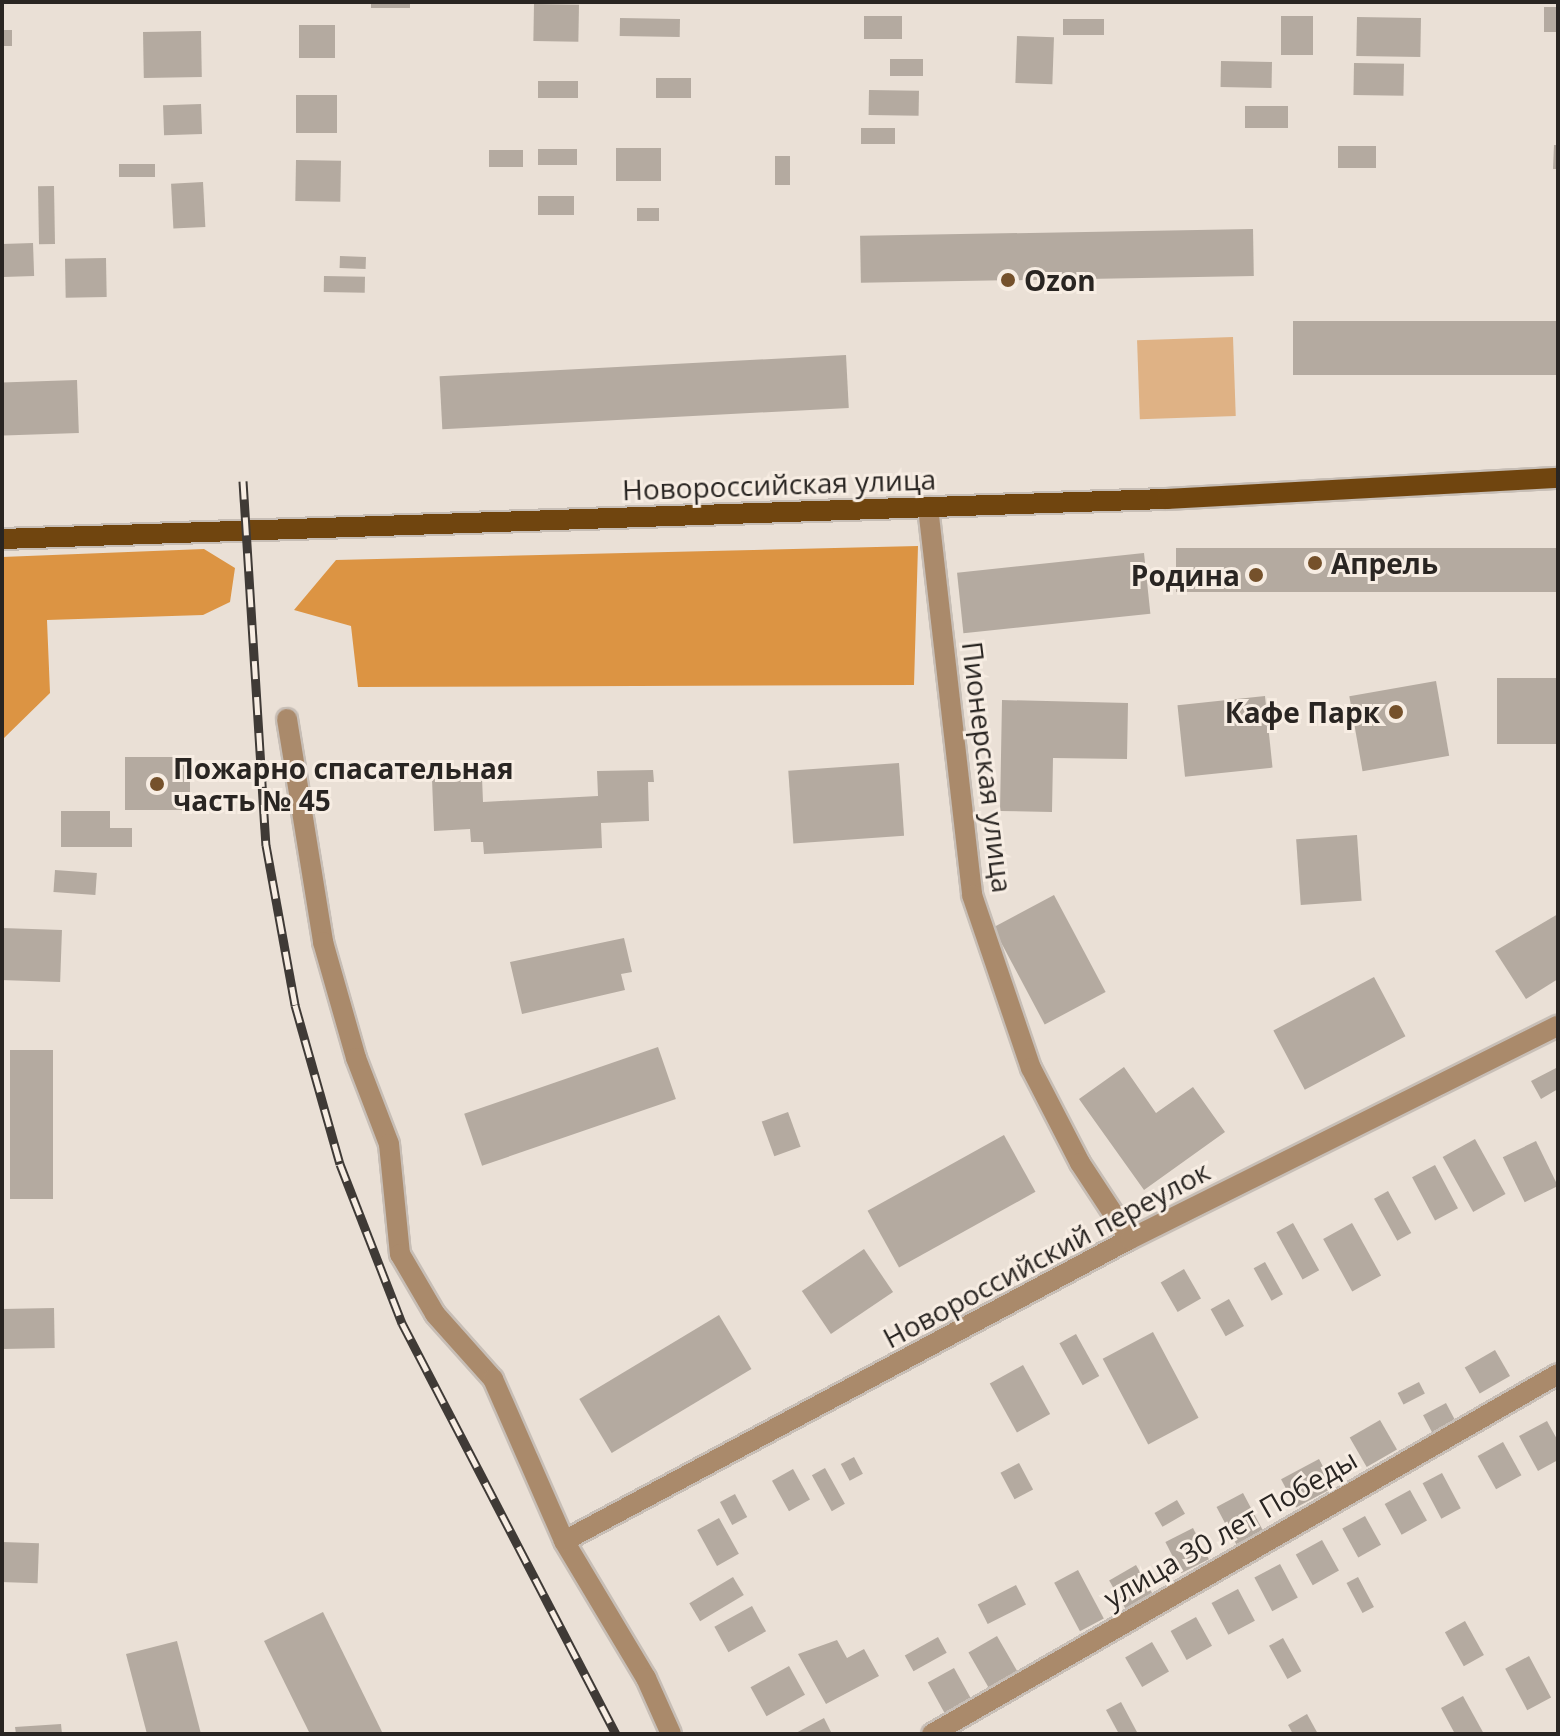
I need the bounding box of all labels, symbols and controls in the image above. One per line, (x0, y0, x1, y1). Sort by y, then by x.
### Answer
place label: Ozon (1024, 263, 1096, 297)
marker: Ozon (999, 271, 1017, 289)
street label: Новороссийская улица (622, 462, 936, 506)
place label: Апрель (1331, 546, 1438, 580)
marker: Апрель (1306, 554, 1324, 572)
place label: Родина (1131, 558, 1240, 592)
marker: Родина (1247, 566, 1265, 584)
street label: Пионерская улица (956, 640, 1020, 894)
place label: Кафе Парк (1225, 695, 1380, 729)
marker: Кафе Парк (1387, 703, 1405, 721)
place label: Пожарно спасательная часть № 45 (173, 751, 514, 817)
marker: Пожарно спасательная часть № 45 (148, 775, 166, 793)
street label: Новороссийский переулок (877, 1154, 1215, 1354)
street label: улица 30 лет Победы (1097, 1442, 1363, 1614)

